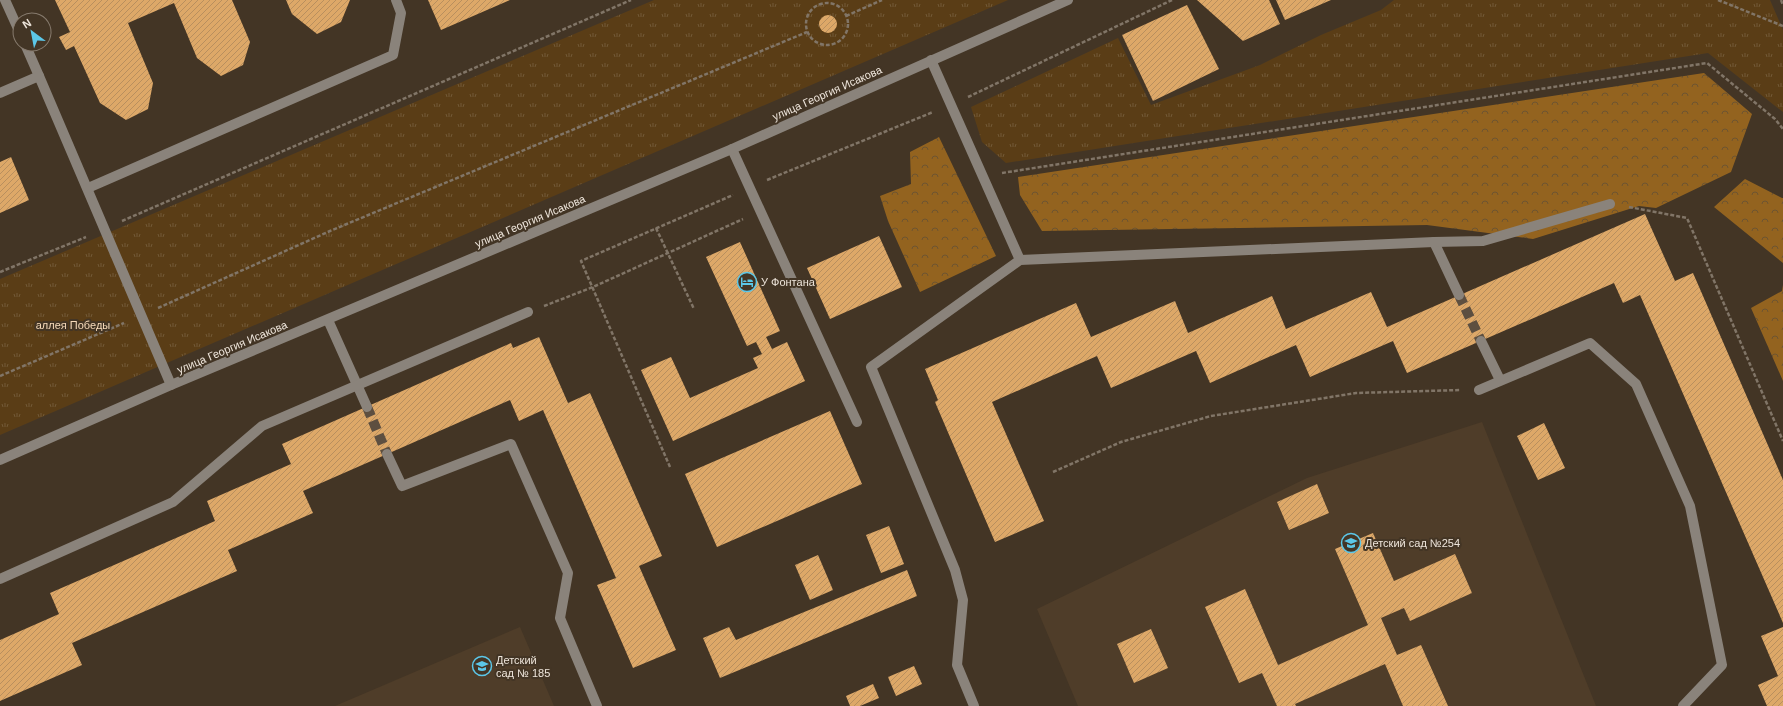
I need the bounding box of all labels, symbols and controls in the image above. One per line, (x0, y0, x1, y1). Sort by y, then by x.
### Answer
north arrow (12, 12, 52, 52)
text: N (20, 16, 33, 31)
street label: улица Георгия Исакова (770, 63, 884, 123)
street label: улица Георгия Исакова (473, 192, 588, 250)
hotel icon: У Фонтана (736, 271, 758, 293)
place label: У Фонтана (761, 276, 816, 288)
street label: улица Георгия Исакова (175, 318, 290, 376)
park label: аллея Победы (36, 319, 110, 331)
school or university icon: Детский сад №254 (1340, 532, 1362, 554)
place label: Детский сад №254 (1365, 537, 1460, 549)
place label: Детский сад № 185 (496, 654, 550, 679)
school or university icon: Детский сад № 185 (471, 655, 493, 677)

